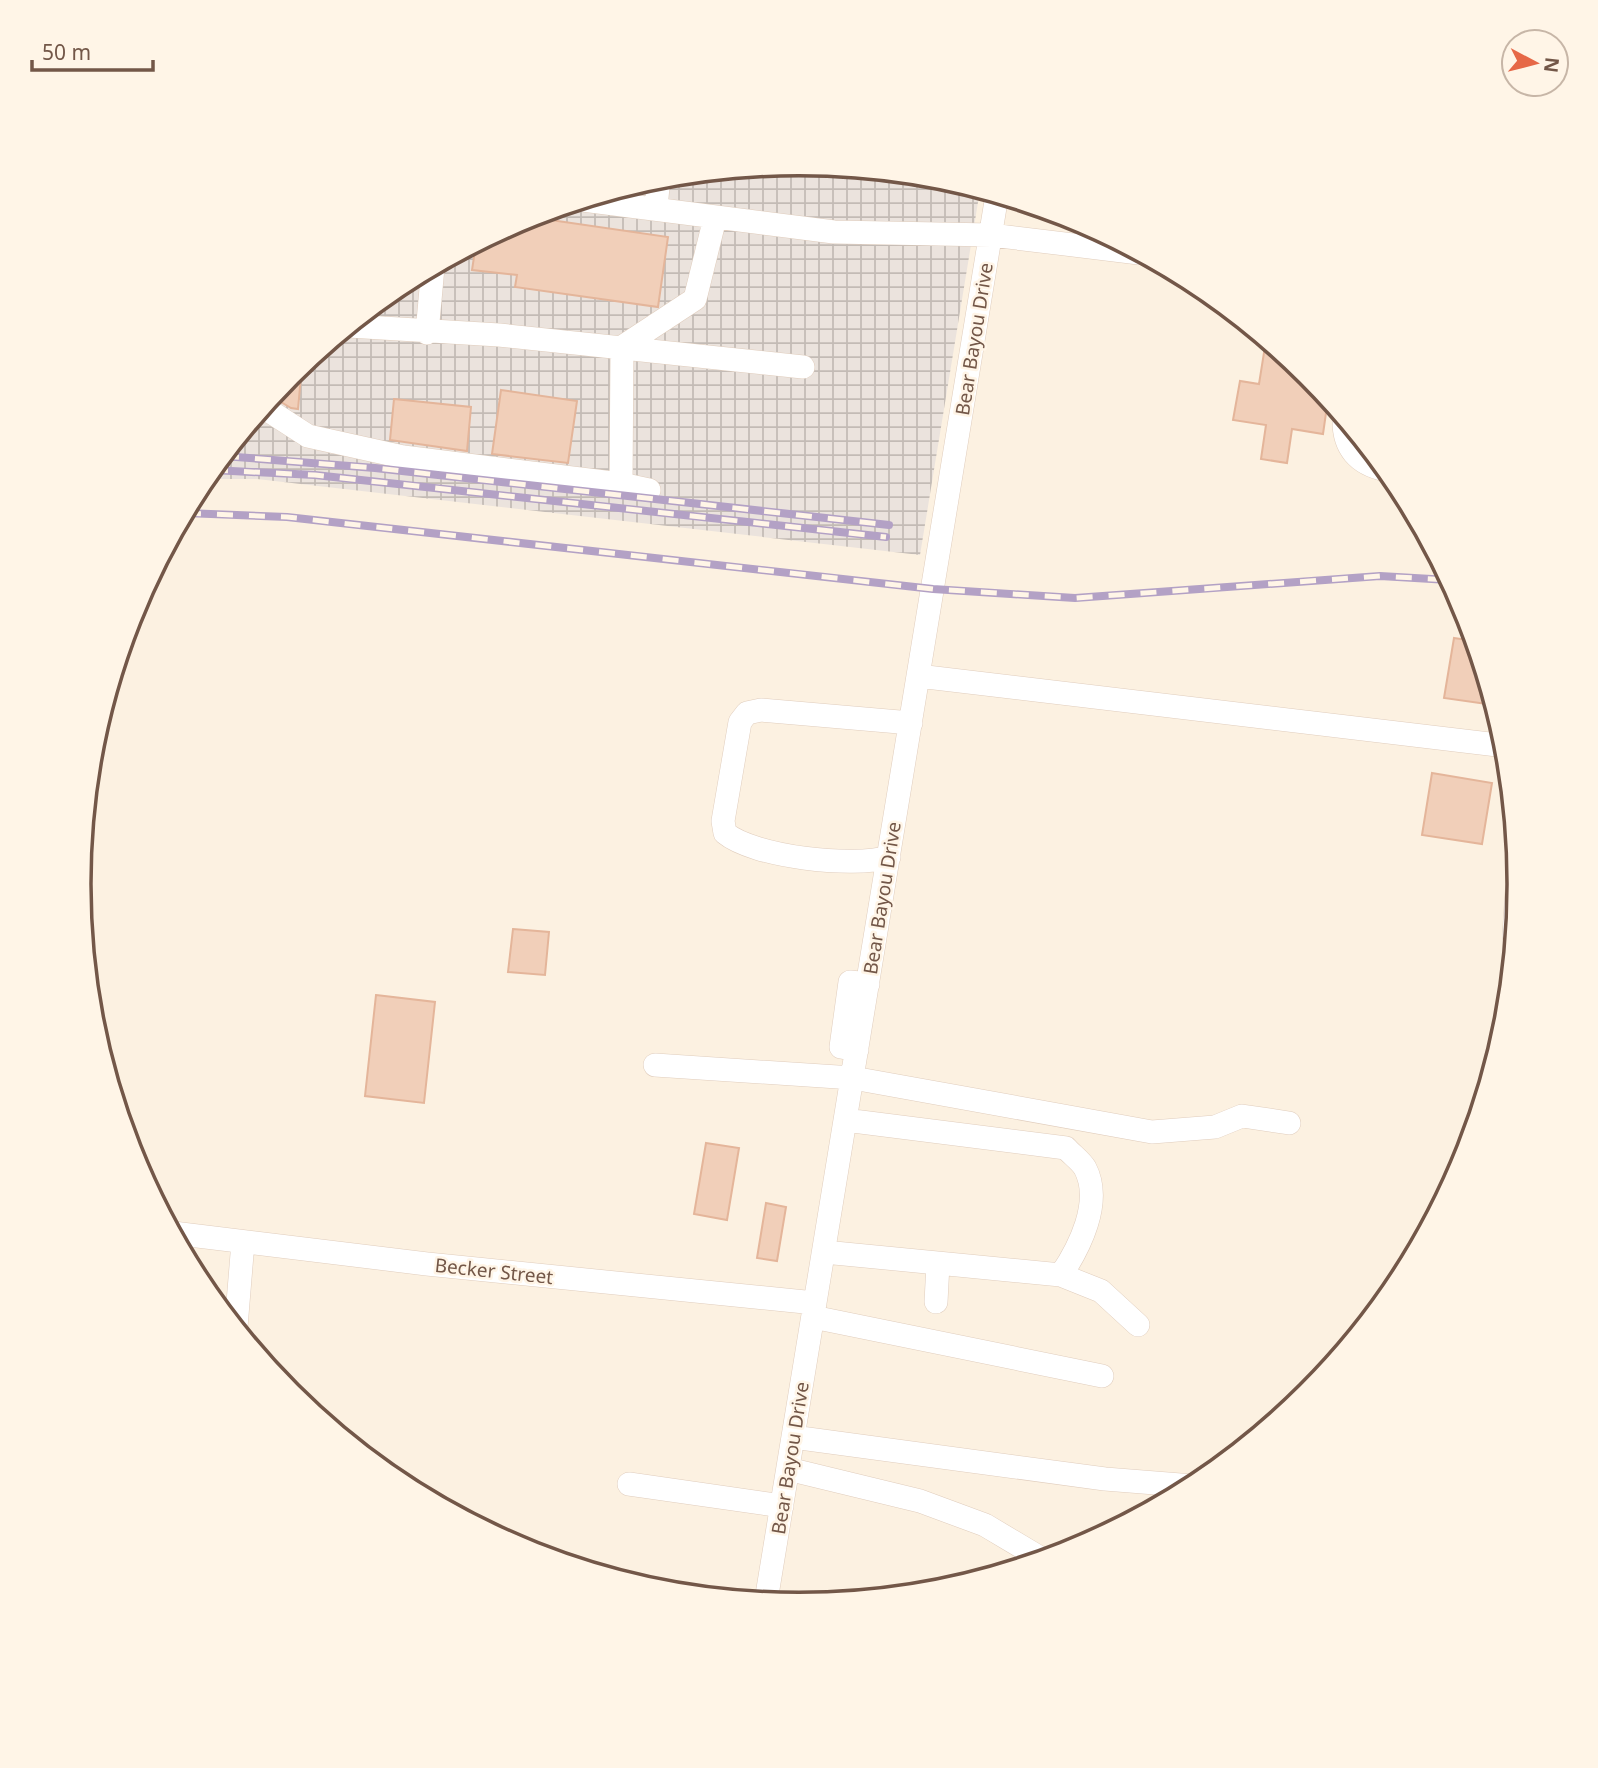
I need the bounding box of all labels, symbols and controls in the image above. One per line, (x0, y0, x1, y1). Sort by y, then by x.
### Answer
scale bar (32, 28, 152, 72)
north arrow (1500, 28, 1570, 98)
text: 50 m (42, 38, 91, 66)
text: N (1538, 56, 1566, 74)
street label: Bear Bayou Drive (949, 261, 999, 417)
street label: Bear Bayou Drive (857, 820, 907, 976)
street label: Becker Street (434, 1252, 555, 1290)
street label: Bear Bayou Drive (765, 1380, 815, 1536)

